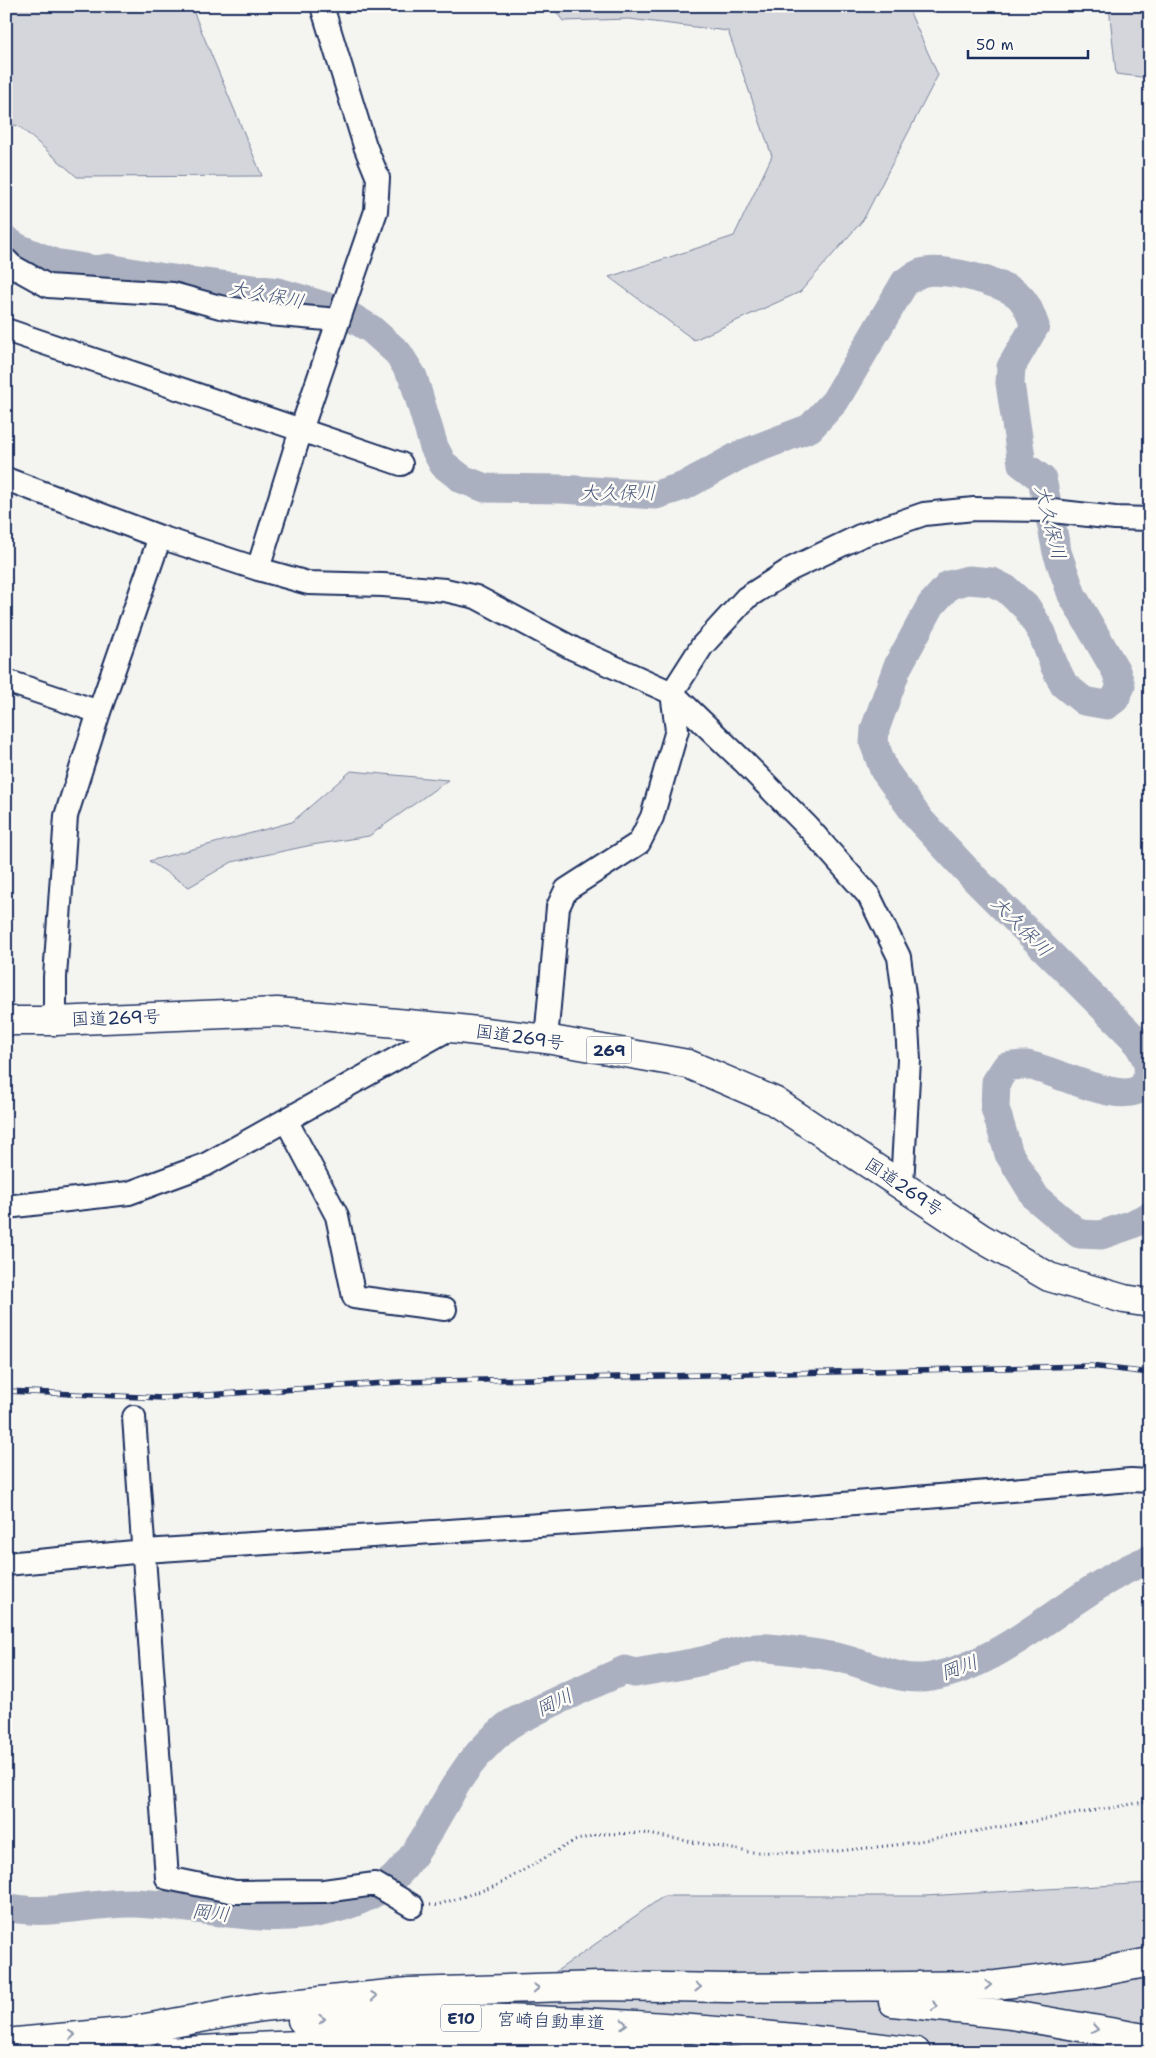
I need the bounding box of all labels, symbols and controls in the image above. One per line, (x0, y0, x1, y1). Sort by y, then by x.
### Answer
scale bar (968, 28, 1088, 60)
text: 50 m (976, 35, 1014, 55)
water label: 大久保川 (227, 275, 307, 314)
water label: 大久保川 (580, 480, 656, 505)
water label: 大久保川 (1029, 482, 1072, 562)
water label: 大久保川 (986, 891, 1057, 962)
street label: 国道269号 (71, 1004, 161, 1032)
street label: 国道269号 (474, 1019, 566, 1055)
road number: 269 (586, 1036, 632, 1064)
street label: 国道269号 (860, 1152, 948, 1222)
water label: 岡川 (937, 1649, 981, 1686)
water label: 岡川 (532, 1683, 577, 1722)
water label: 岡川 (191, 1898, 231, 1927)
one-way arrow (984, 1980, 992, 1991)
one-way arrow (695, 1982, 703, 1992)
one-way arrow (532, 1983, 540, 1993)
one-way arrow (370, 1991, 378, 2002)
one-way arrow (931, 2000, 939, 2011)
road number: E10 (441, 2005, 481, 2032)
street label: 宮崎自動車道 (497, 2007, 605, 2035)
one-way arrow (318, 2014, 326, 2025)
one-way arrow (620, 2019, 628, 2029)
one-way arrow (1091, 2023, 1100, 2033)
one-way arrow (68, 2030, 76, 2041)

